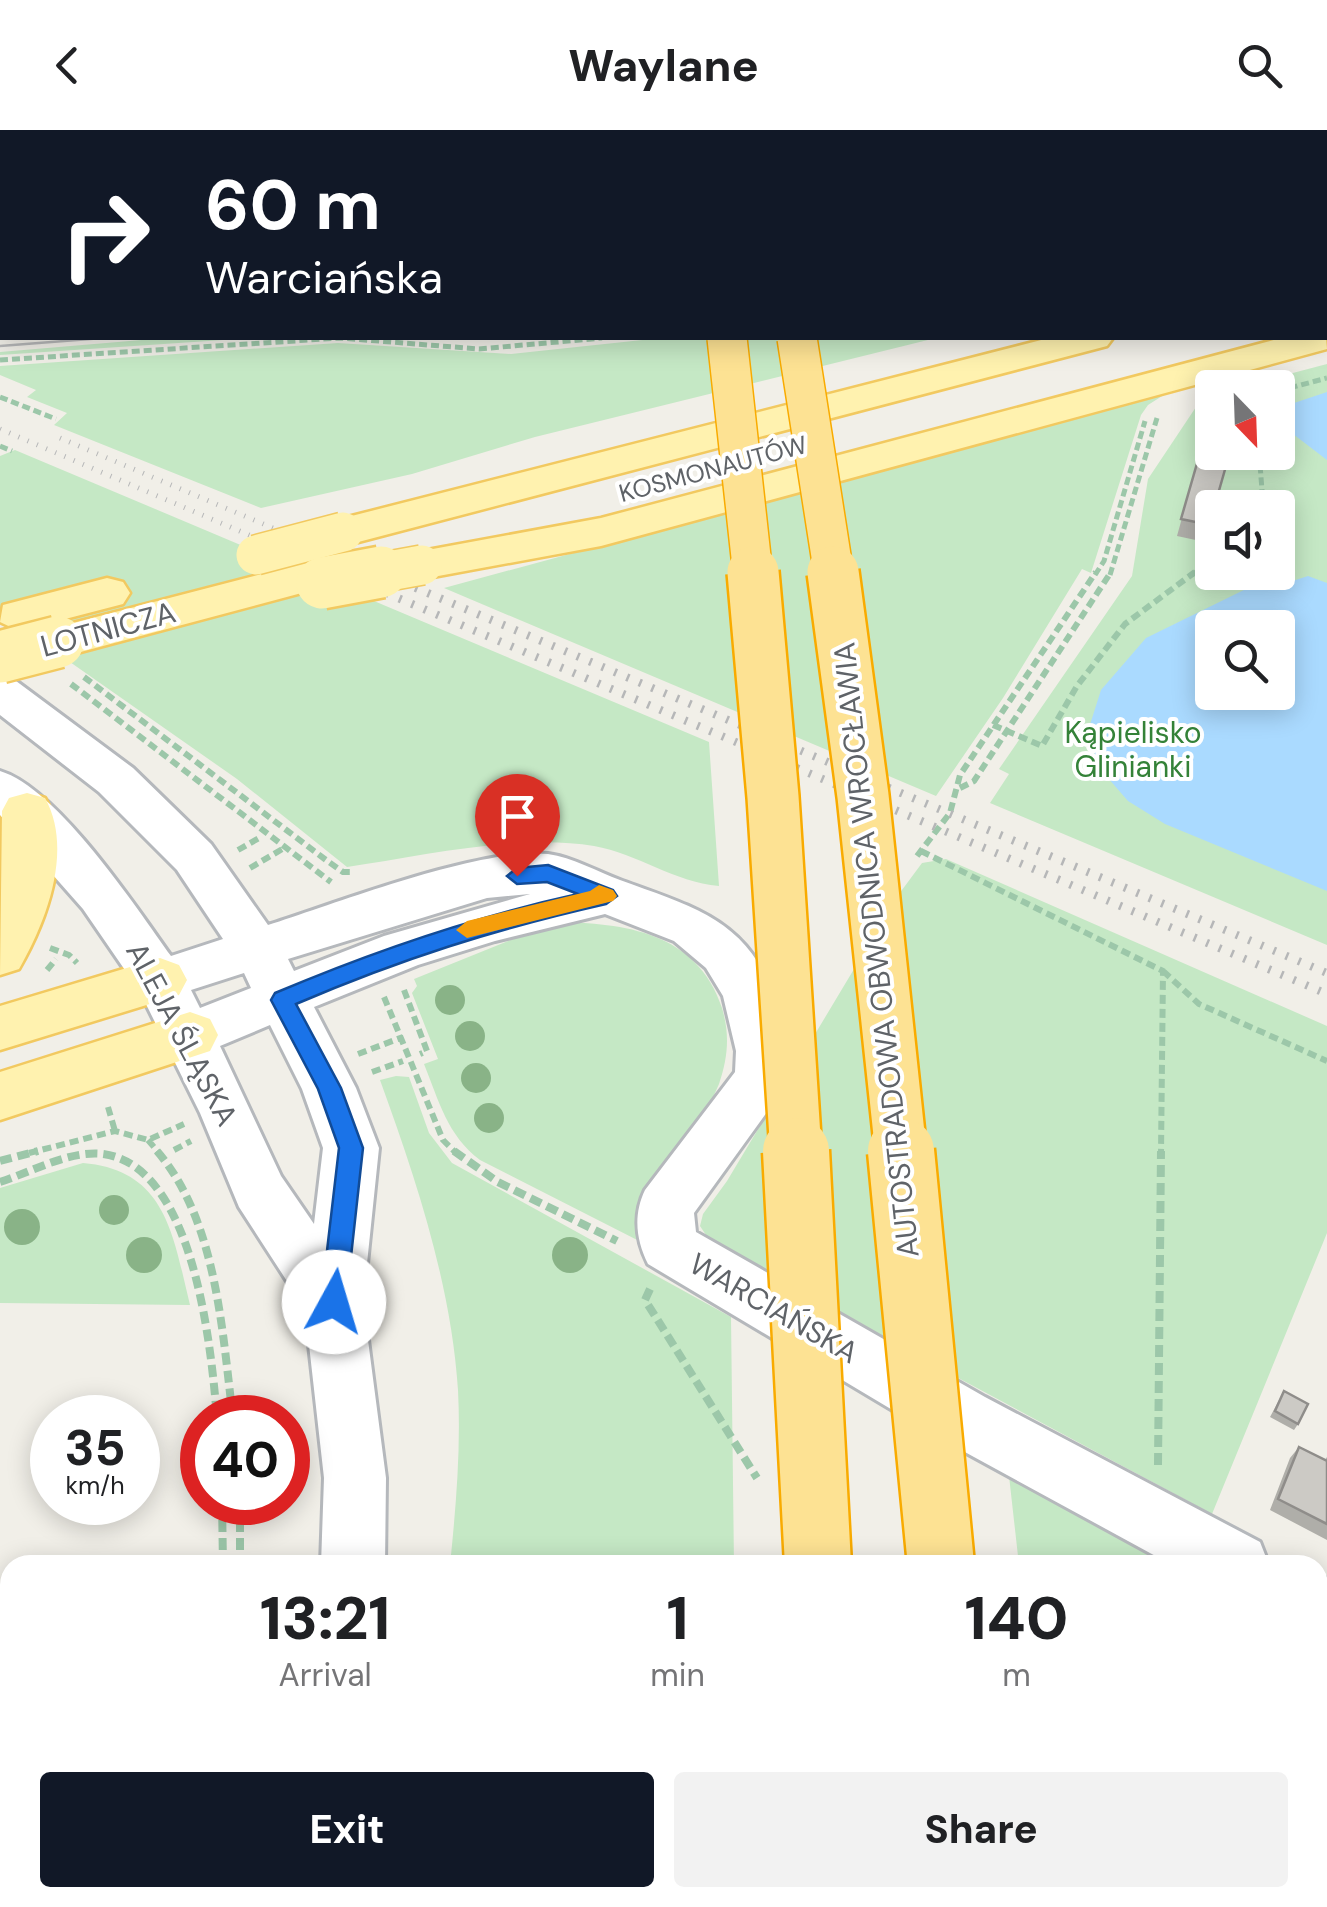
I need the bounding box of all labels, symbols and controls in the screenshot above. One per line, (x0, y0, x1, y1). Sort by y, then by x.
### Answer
text: Waylane (568, 36, 759, 95)
icon: back (40, 38, 95, 93)
icon: search (1232, 38, 1287, 93)
text: 60 m (205, 160, 381, 251)
icon: right (40, 170, 170, 300)
text: Warciańska (205, 248, 443, 307)
north arrow (1195, 370, 1295, 470)
map controls (1195, 370, 1295, 710)
street label: KOSMONAUTÓW (615, 428, 811, 510)
button: sound (1195, 490, 1295, 590)
street label: LOTNICZA (36, 592, 180, 666)
button: search (1195, 610, 1295, 710)
street label: AUTOSTRADOWA OBWODNICA WROCŁAWIA (824, 640, 928, 1260)
park label: Kąpielisko Glinianki (1065, 713, 1201, 786)
pin (475, 774, 560, 877)
icon: arrive (490, 789, 545, 844)
street label: ALEJA ŚLĄSKA (117, 935, 247, 1133)
street label: WARCIAŃSKA (683, 1244, 866, 1372)
position arrow (282, 1250, 386, 1354)
speed limit sign: 40 (180, 1395, 310, 1525)
text: 35 (64, 1415, 126, 1481)
text: km/h (65, 1469, 125, 1502)
text: 13:21 (260, 1579, 391, 1658)
text: 1 (666, 1579, 689, 1658)
text: 140 (964, 1579, 1068, 1658)
text: Arrival (279, 1654, 372, 1696)
text: min (650, 1654, 705, 1696)
text: m (1002, 1654, 1031, 1696)
button: Exit (40, 1772, 654, 1887)
button: Share (674, 1772, 1288, 1887)

